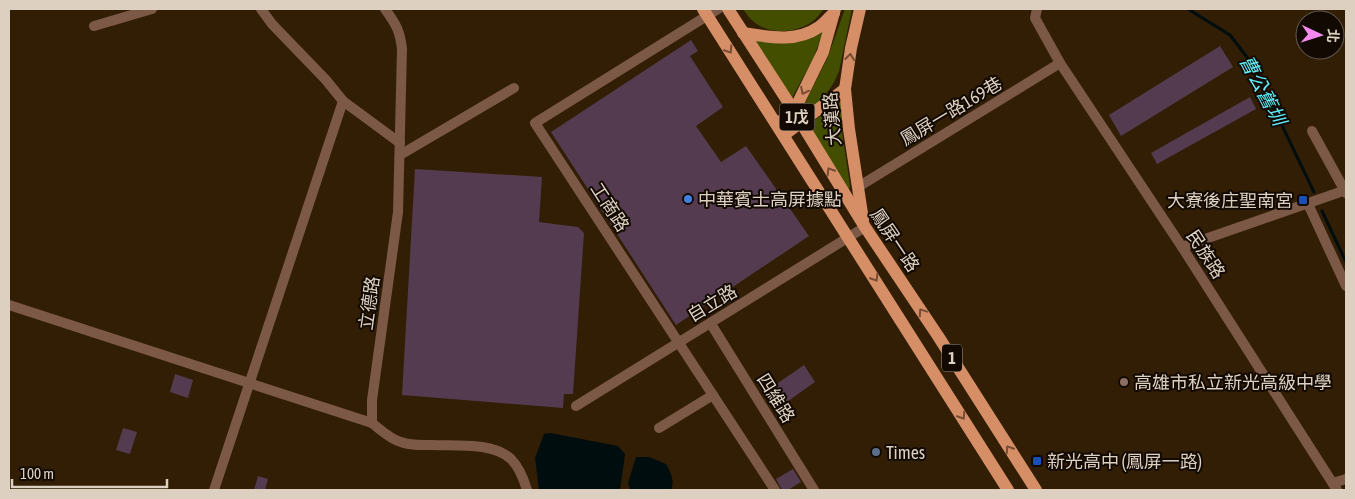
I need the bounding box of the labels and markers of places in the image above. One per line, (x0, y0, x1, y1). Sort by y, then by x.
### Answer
place label: 中華賓士高屏據點 (698, 189, 842, 210)
place label: 大寮後庄聖南宮 (1167, 190, 1293, 211)
marker: 中華賓士高屏據點 (682, 193, 694, 205)
marker: 大寮後庄聖南宮 (1297, 194, 1309, 206)
place label: 高雄市私立新光高級中學 (1134, 372, 1332, 393)
marker: 高雄市私立新光高級中學 (1118, 376, 1130, 388)
place label: Times (886, 442, 925, 463)
marker: Times (870, 446, 882, 458)
place label: 新光高中 (鳳屏一路) (1047, 451, 1202, 472)
marker: 新光高中 (鳳屏一路) (1031, 455, 1043, 467)

